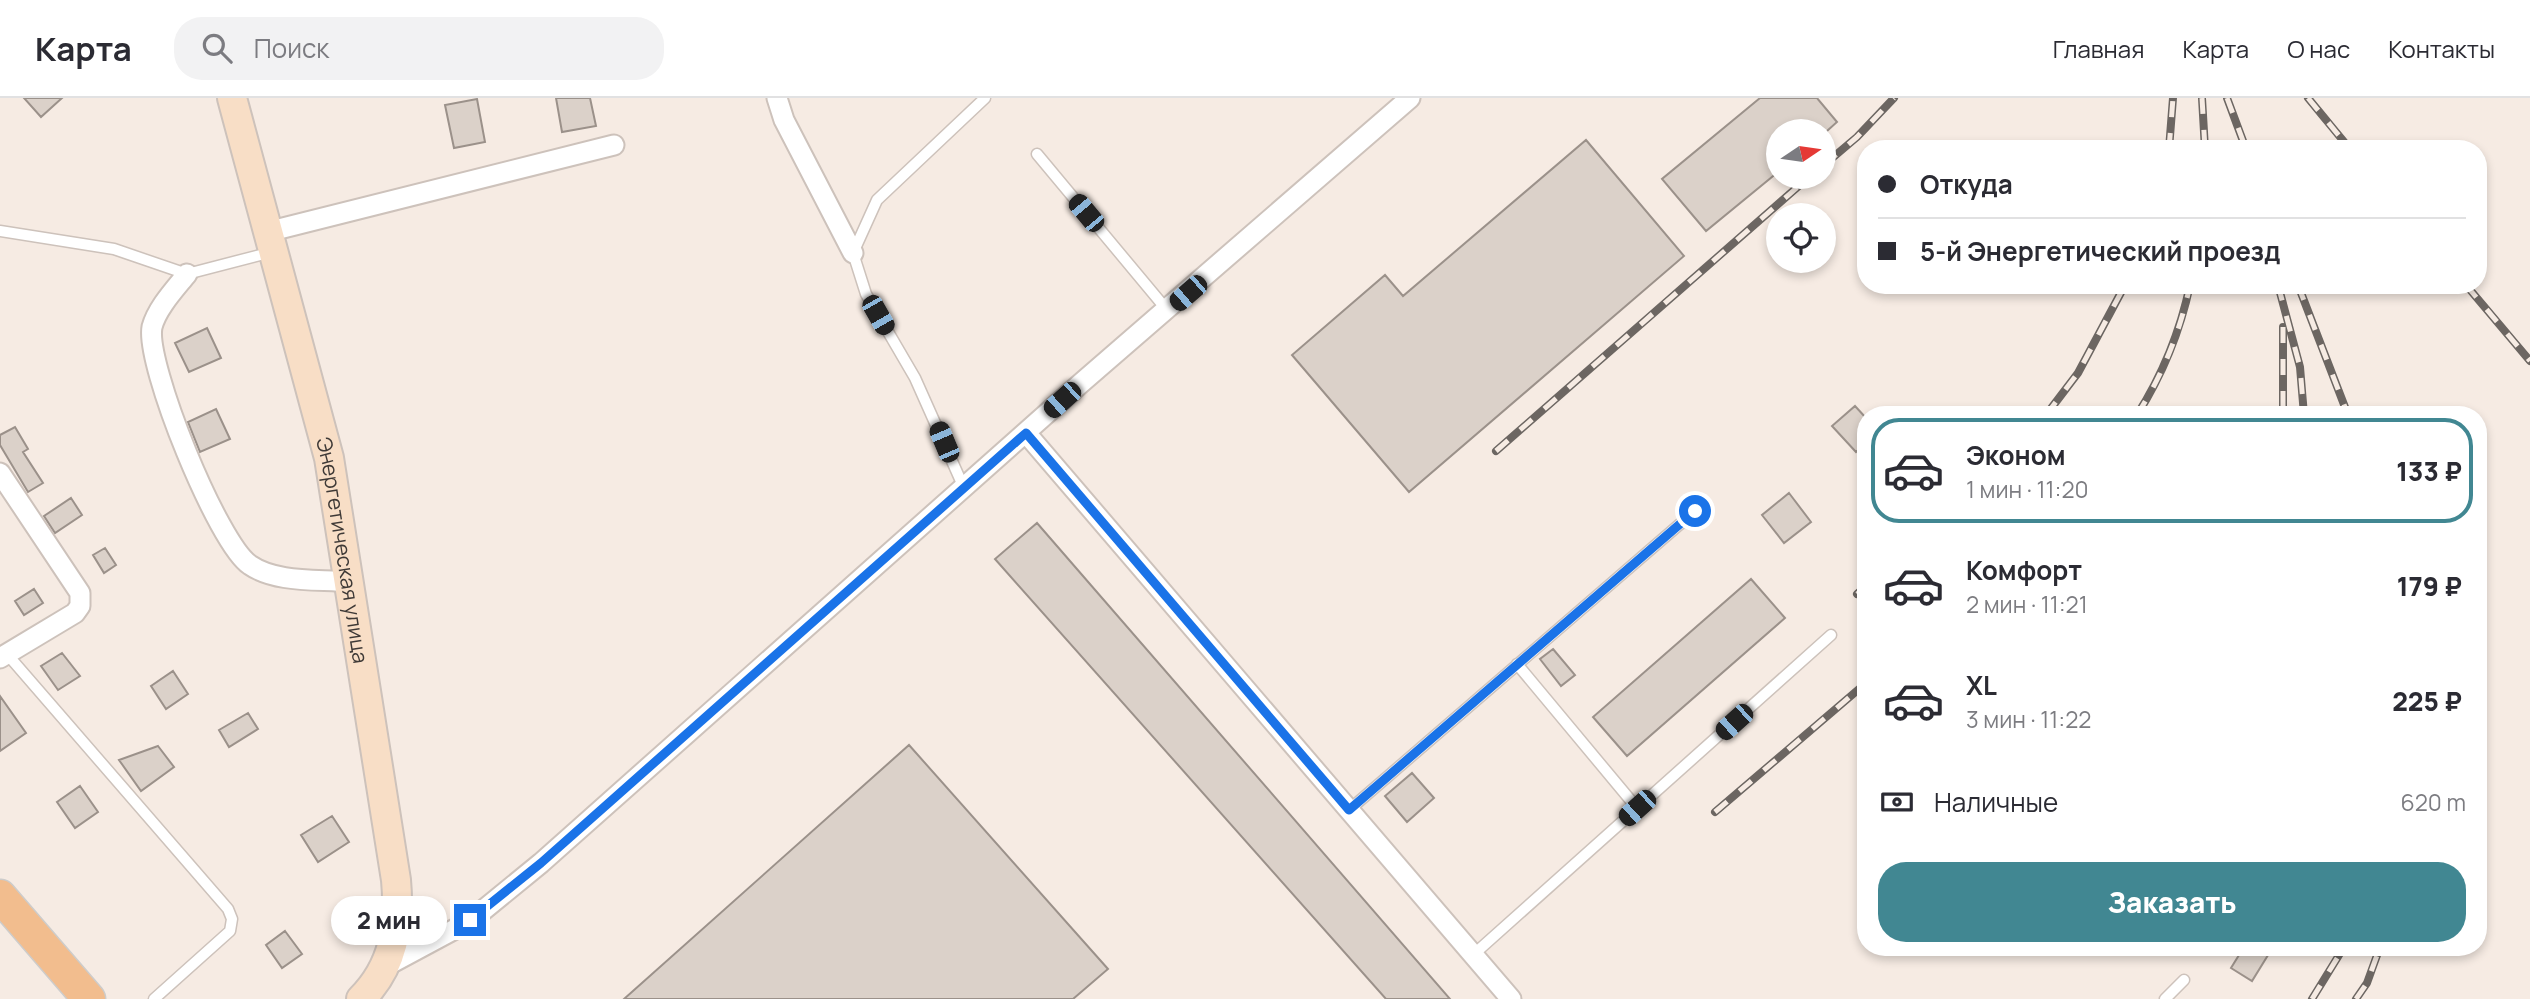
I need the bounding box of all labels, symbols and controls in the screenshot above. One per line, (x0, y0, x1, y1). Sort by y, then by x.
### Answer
search box (174, 17, 664, 80)
text: Карта (35, 26, 132, 71)
icon: search (198, 29, 236, 67)
text: Поиск (254, 30, 329, 66)
text: Главная (2053, 32, 2144, 65)
text: Карта (2182, 32, 2249, 65)
text: О нас (2287, 32, 2350, 65)
text: Контакты (2388, 32, 2495, 65)
north arrow (1766, 119, 1836, 189)
map controls (1766, 119, 1836, 273)
text: Откуда (1920, 166, 2013, 202)
car (1065, 190, 1108, 236)
button: locate (1766, 203, 1836, 273)
text: 5-й Энергетический проезд (1920, 233, 2280, 269)
car (1166, 271, 1211, 315)
car (859, 292, 898, 338)
car (1040, 378, 1085, 422)
car (927, 419, 962, 465)
street label: Энергетическая улица (310, 434, 375, 665)
text: Эконом (1966, 437, 2066, 473)
icon: car (1882, 439, 1945, 502)
text: 133 ₽ (2396, 453, 2462, 489)
text: 1 мин · 11:20 (1966, 473, 2089, 505)
route start (1679, 495, 1711, 527)
text: Комфорт (1966, 552, 2082, 588)
icon: car (1882, 554, 1945, 617)
text: 179 ₽ (2397, 568, 2462, 604)
text: 2 мин · 11:21 (1966, 588, 2088, 620)
text: XL (1966, 667, 1997, 703)
icon: car (1882, 669, 1945, 732)
text: 225 ₽ (2392, 683, 2462, 719)
car (1712, 700, 1757, 744)
text: 3 мин · 11:22 (1966, 703, 2091, 735)
icon: cash (1878, 783, 1916, 821)
text: Наличные (1934, 784, 2058, 820)
car (1615, 786, 1660, 830)
text: 620 m (2400, 786, 2466, 818)
button: Заказать (1878, 862, 2466, 942)
callout: 2 мин (330, 896, 446, 944)
text: 2 мин (357, 904, 421, 936)
route end (454, 904, 486, 936)

